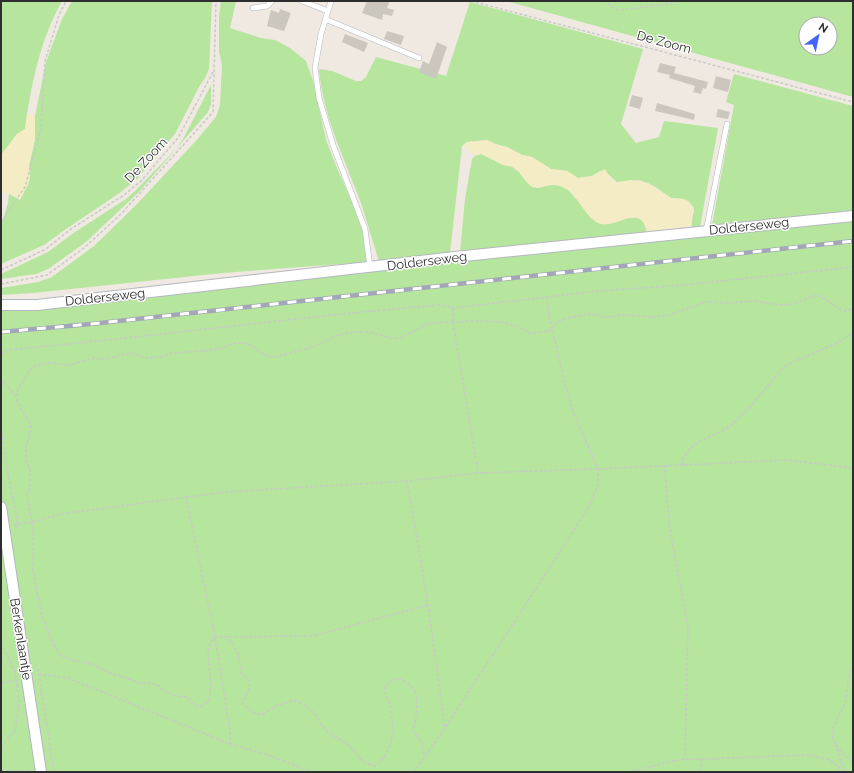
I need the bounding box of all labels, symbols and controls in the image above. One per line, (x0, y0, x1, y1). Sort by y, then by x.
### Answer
north arrow (798, 16, 838, 56)
text: N (816, 20, 830, 36)
street label: De Zoom (635, 28, 693, 56)
street label: De Zoom (122, 135, 170, 185)
street label: Dolderseweg (708, 214, 790, 238)
street label: Dolderseweg (386, 249, 468, 273)
street label: Dolderseweg (64, 285, 146, 309)
street label: Berkenlaantje (7, 597, 35, 681)

